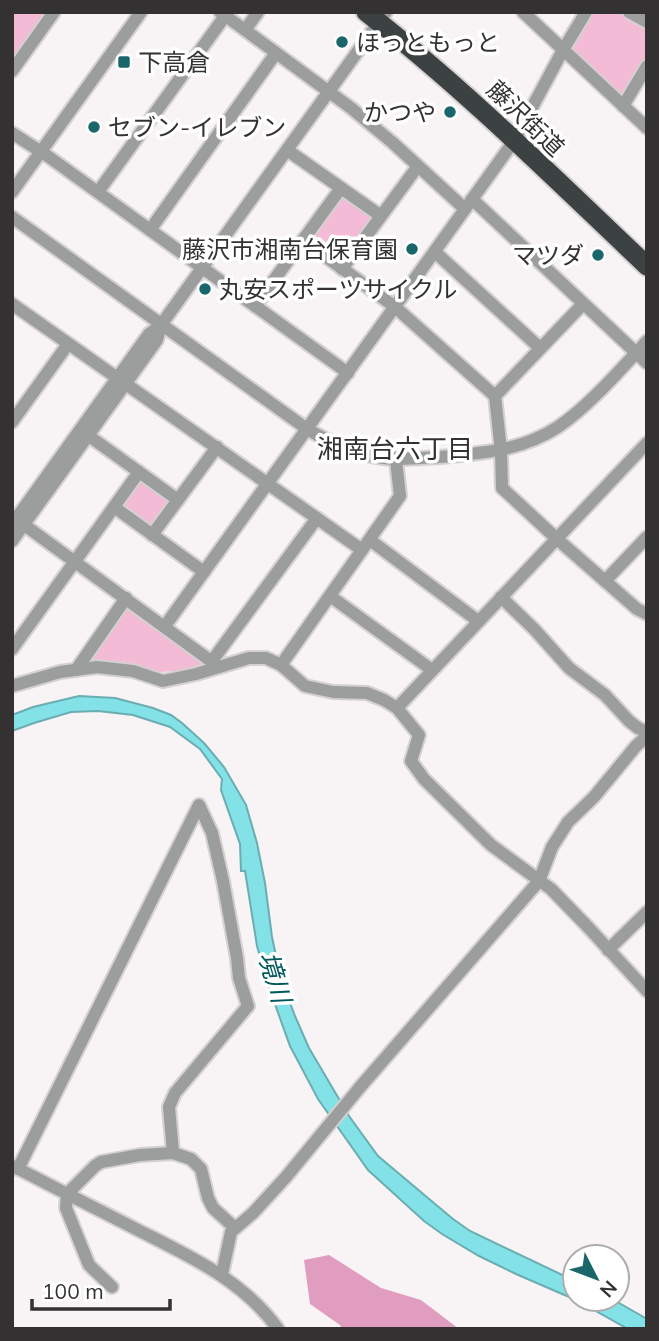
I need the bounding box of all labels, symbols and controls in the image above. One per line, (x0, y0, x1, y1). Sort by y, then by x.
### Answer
place label: ほっともっと (356, 27, 500, 57)
marker: ほっともっと (334, 34, 350, 50)
place label: 下高倉 (138, 47, 210, 77)
marker: 下高倉 (116, 54, 132, 70)
street label: 藤沢街道 (481, 74, 571, 162)
place label: かつや (364, 97, 436, 127)
marker: かつや (442, 104, 458, 120)
place label: セブン-イレブン (108, 112, 286, 142)
marker: セブン-イレブン (86, 119, 102, 135)
place label: 藤沢市湘南台保育園 (182, 234, 398, 264)
place label: マツダ (512, 240, 584, 270)
marker: 藤沢市湘南台保育園 (404, 241, 420, 257)
marker: マツダ (590, 247, 606, 263)
place label: 丸安スポーツサイクル (219, 274, 457, 304)
marker: 丸安スポーツサイクル (197, 281, 213, 297)
district label: 湘南台六丁目 (317, 432, 473, 465)
water label: 境川 (252, 947, 299, 1010)
north arrow (561, 1243, 631, 1313)
scale bar (32, 1268, 170, 1312)
text: N (595, 1276, 622, 1303)
text: 100 m (42, 1278, 104, 1304)

